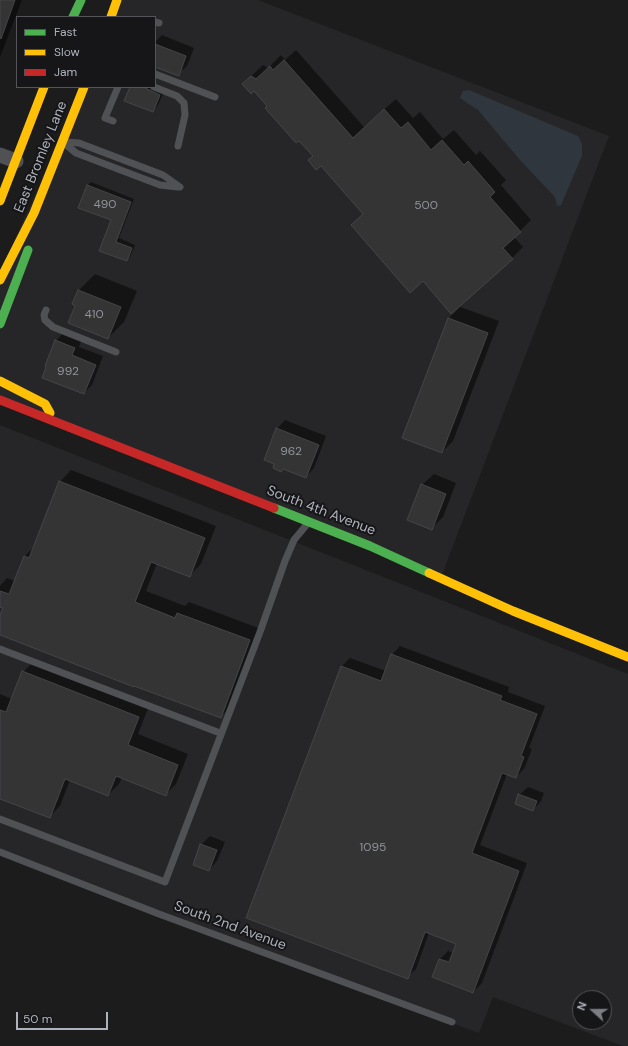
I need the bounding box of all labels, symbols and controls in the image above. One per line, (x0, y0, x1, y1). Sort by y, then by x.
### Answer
legend (16, 16, 156, 88)
text: Fast (54, 24, 77, 40)
text: Slow (54, 44, 80, 60)
text: Jam (54, 64, 77, 80)
street label: East Bromley Lane (11, 99, 71, 215)
house number: 490 (93, 198, 117, 212)
house number: 500 (414, 199, 438, 213)
house number: 410 (84, 308, 104, 322)
house number: 992 (57, 365, 79, 379)
house number: 962 (280, 445, 302, 459)
street label: South 4th Avenue (264, 483, 378, 539)
house number: 1095 (360, 841, 386, 855)
street label: South 2nd Avenue (172, 898, 288, 954)
north arrow (572, 990, 612, 1030)
text: N (574, 1000, 590, 1012)
scale bar (18, 1004, 110, 1030)
text: 50 m (23, 1011, 52, 1027)

